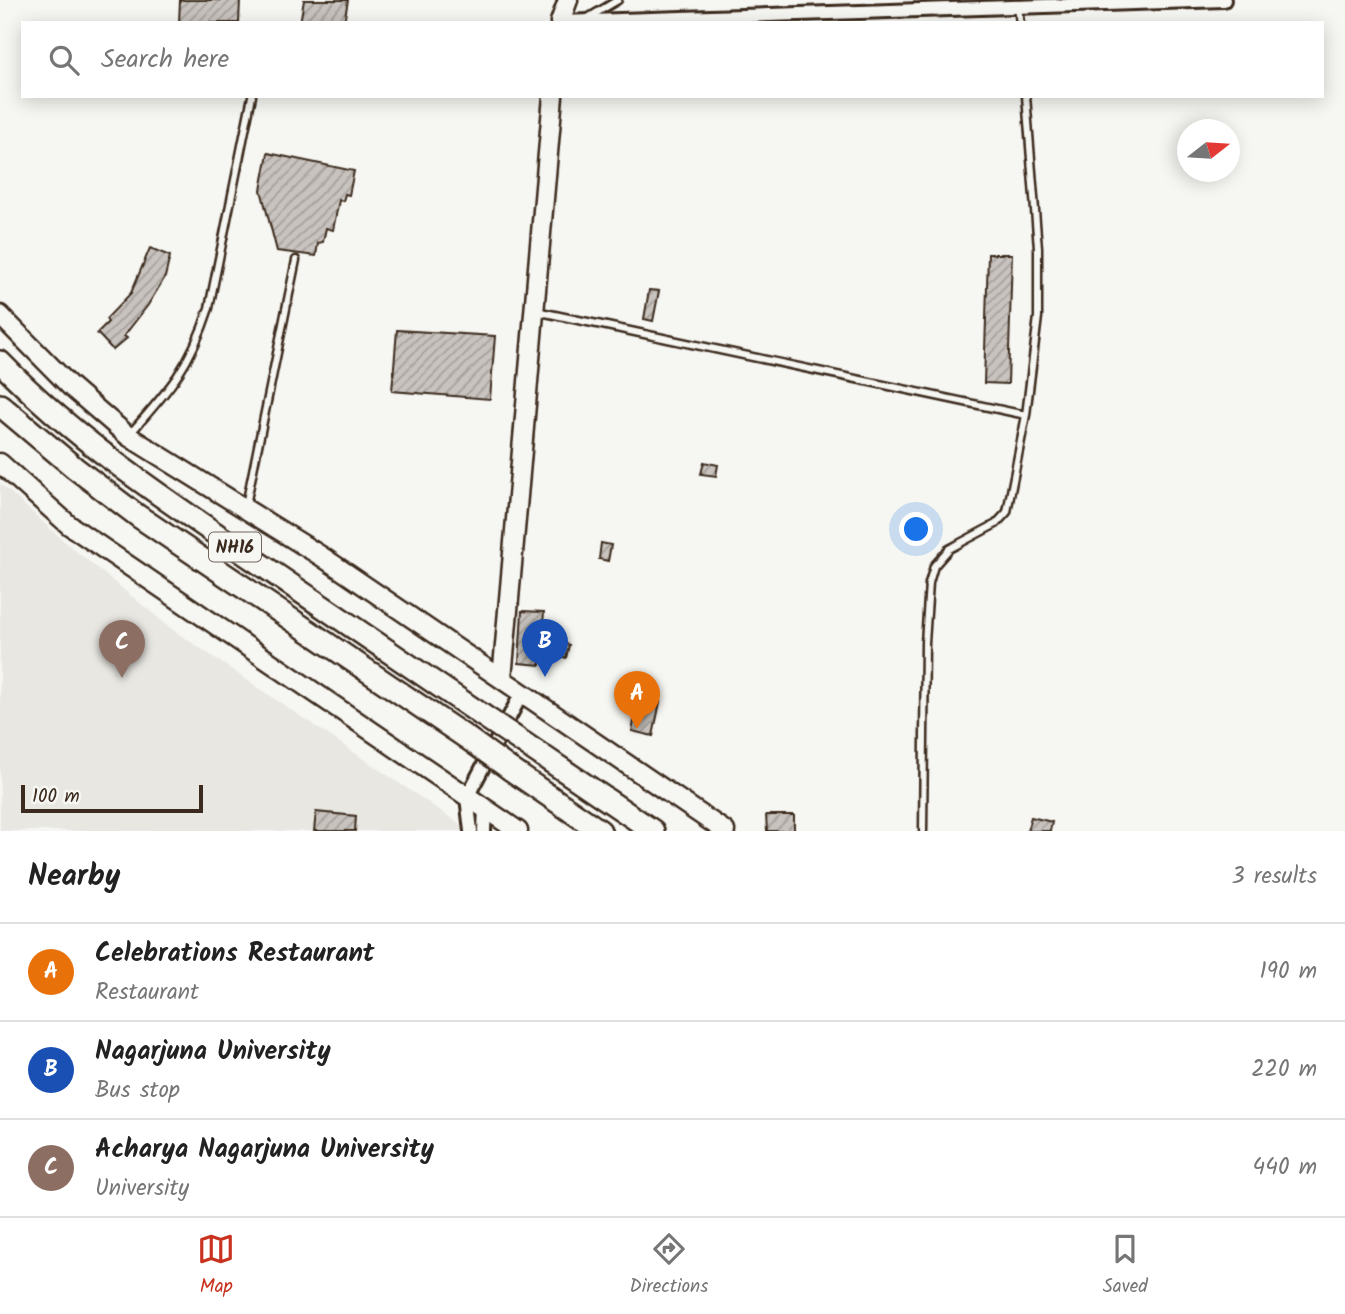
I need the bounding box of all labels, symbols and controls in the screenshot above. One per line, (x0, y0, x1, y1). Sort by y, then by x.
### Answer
search box (21, 21, 1324, 98)
text: Search here (101, 39, 229, 81)
icon: search (45, 41, 83, 79)
north arrow (1177, 119, 1240, 182)
your location (899, 512, 933, 546)
road number: NH16 (209, 532, 261, 562)
pin: B (522, 619, 568, 677)
pin: C (99, 620, 145, 678)
pin: A (614, 671, 660, 729)
scale bar (21, 782, 203, 814)
text: 100 m (32, 782, 80, 812)
text: Nearby (28, 853, 120, 901)
text: 3 results (1231, 859, 1317, 895)
text: Celebrations Restaurant (95, 933, 375, 975)
text: A (44, 954, 58, 990)
text: 190 m (1260, 954, 1317, 990)
text: Restaurant (95, 975, 199, 1011)
text: Nagarjuna University (95, 1031, 331, 1073)
text: B (44, 1052, 58, 1088)
text: 220 m (1251, 1052, 1317, 1088)
text: Bus stop (95, 1073, 180, 1109)
text: Acharya Nagarjuna University (95, 1129, 434, 1171)
text: C (44, 1150, 58, 1186)
text: 440 m (1253, 1150, 1317, 1186)
text: University (95, 1171, 189, 1207)
tab: Map (197, 1230, 235, 1302)
tab: Directions (630, 1230, 708, 1302)
tab: Saved (1103, 1230, 1148, 1302)

